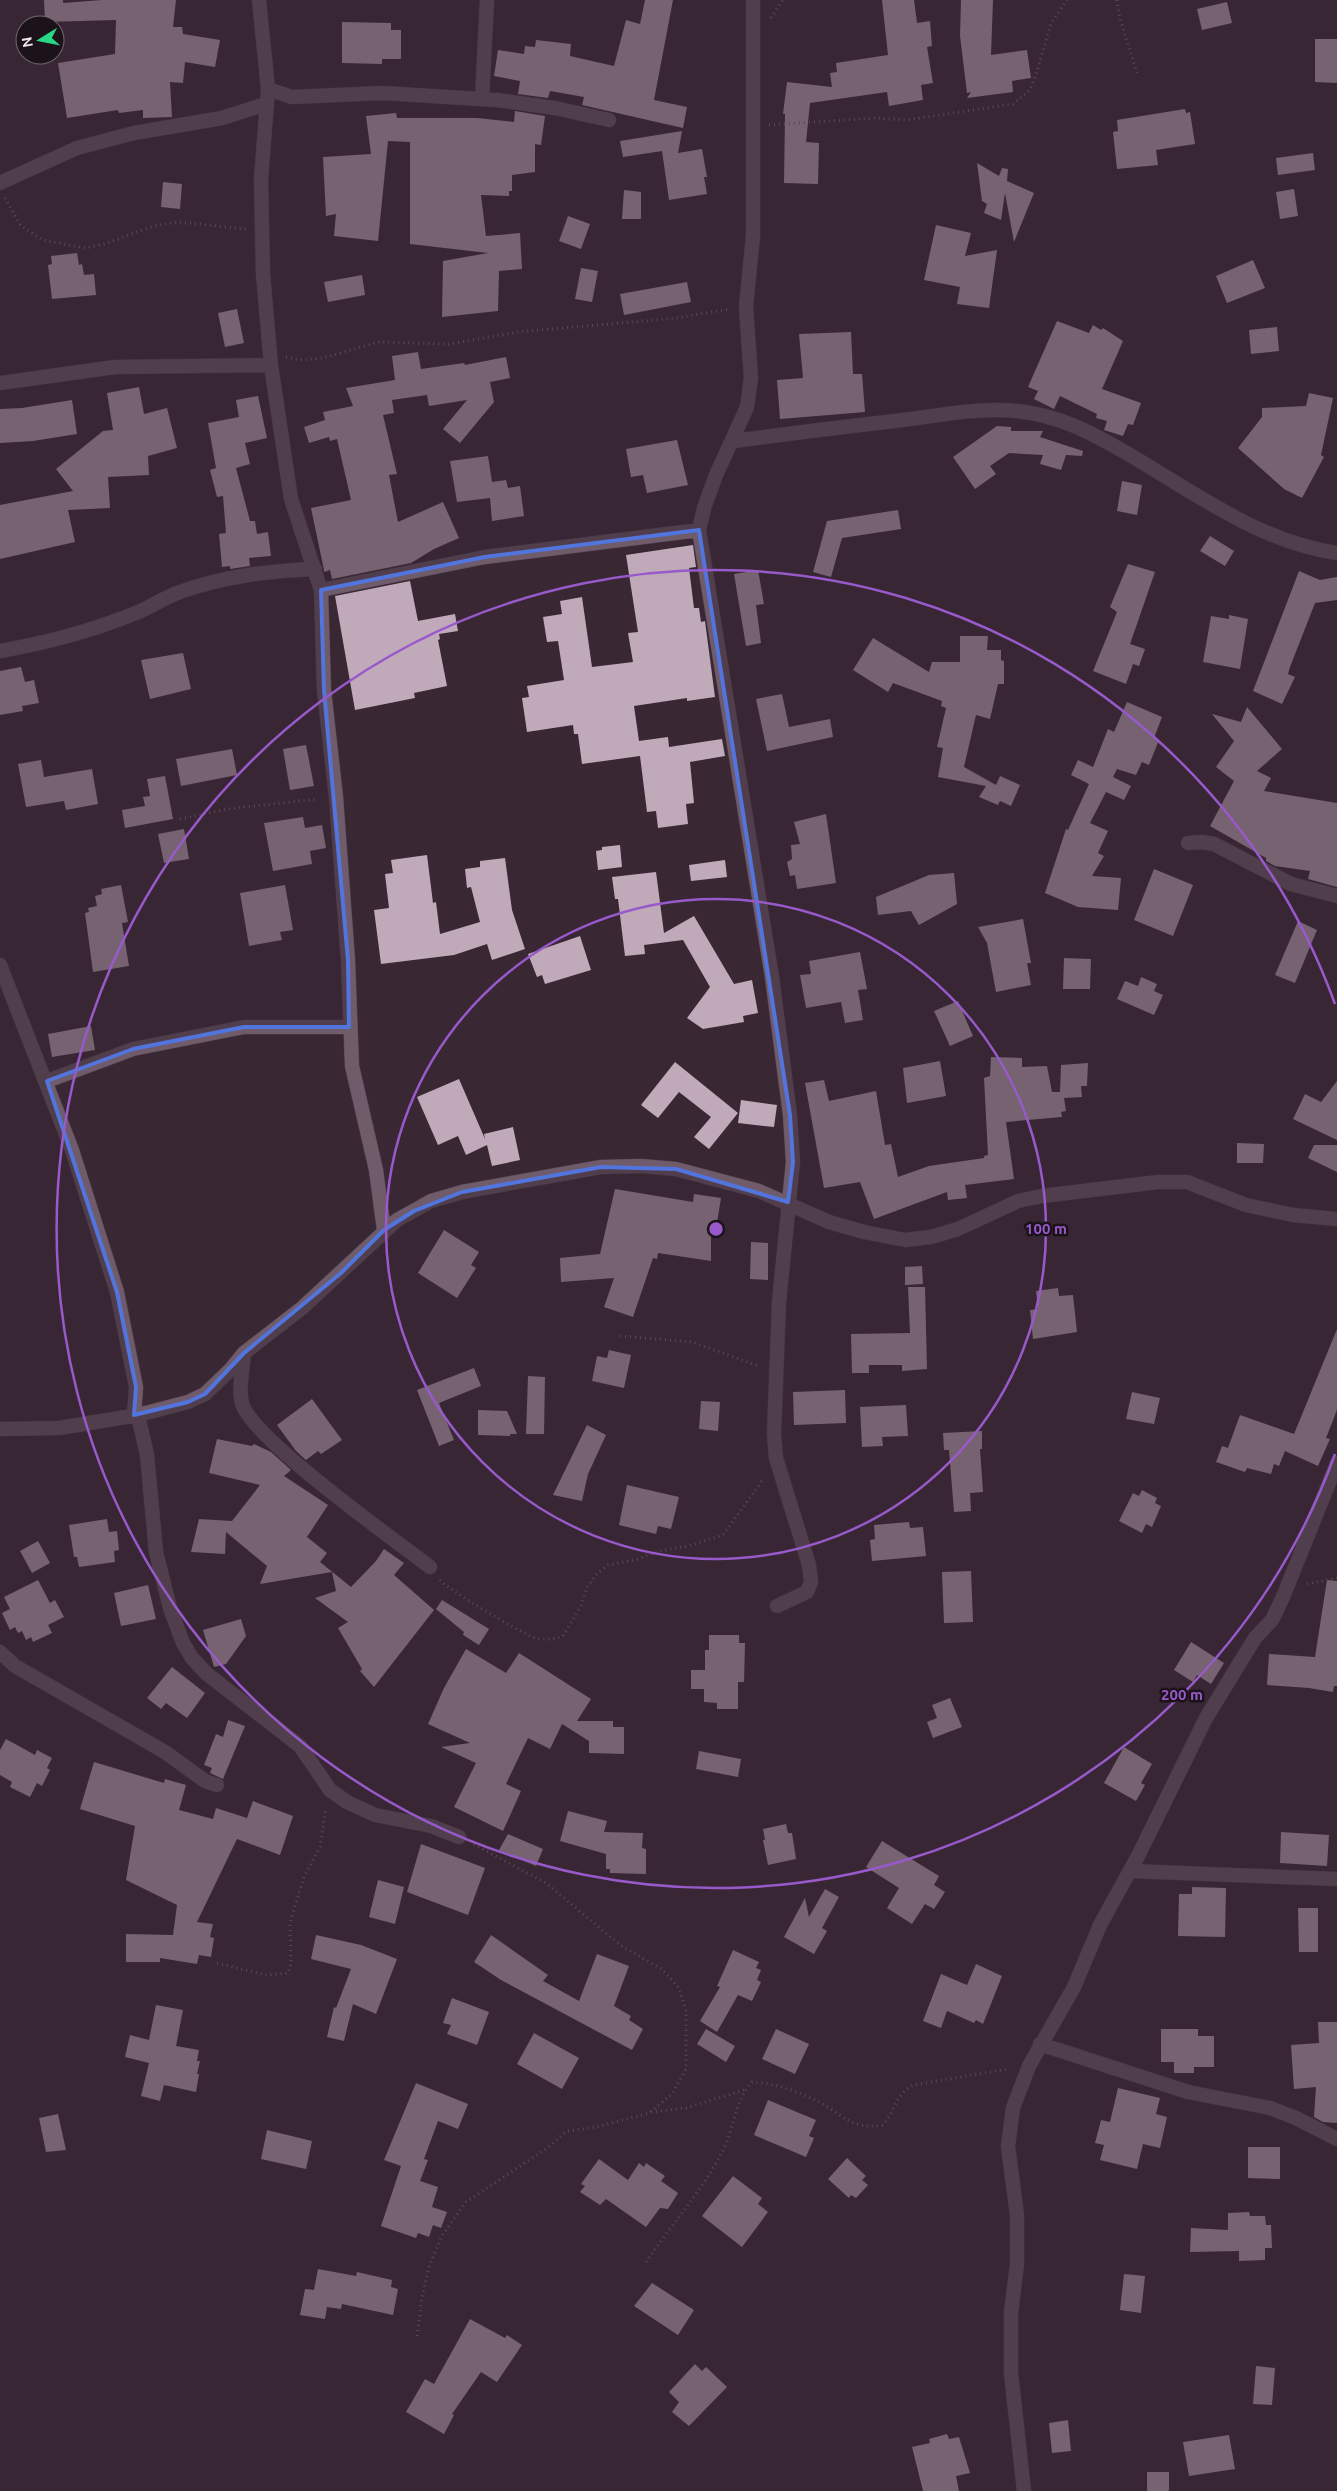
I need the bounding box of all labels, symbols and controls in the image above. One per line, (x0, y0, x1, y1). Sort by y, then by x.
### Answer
north arrow (15, 15, 65, 65)
text: N (18, 36, 36, 49)
centre of rings (707, 1220, 725, 1238)
text: 100 m (1025, 1220, 1067, 1237)
text: 200 m (1161, 1686, 1203, 1703)

